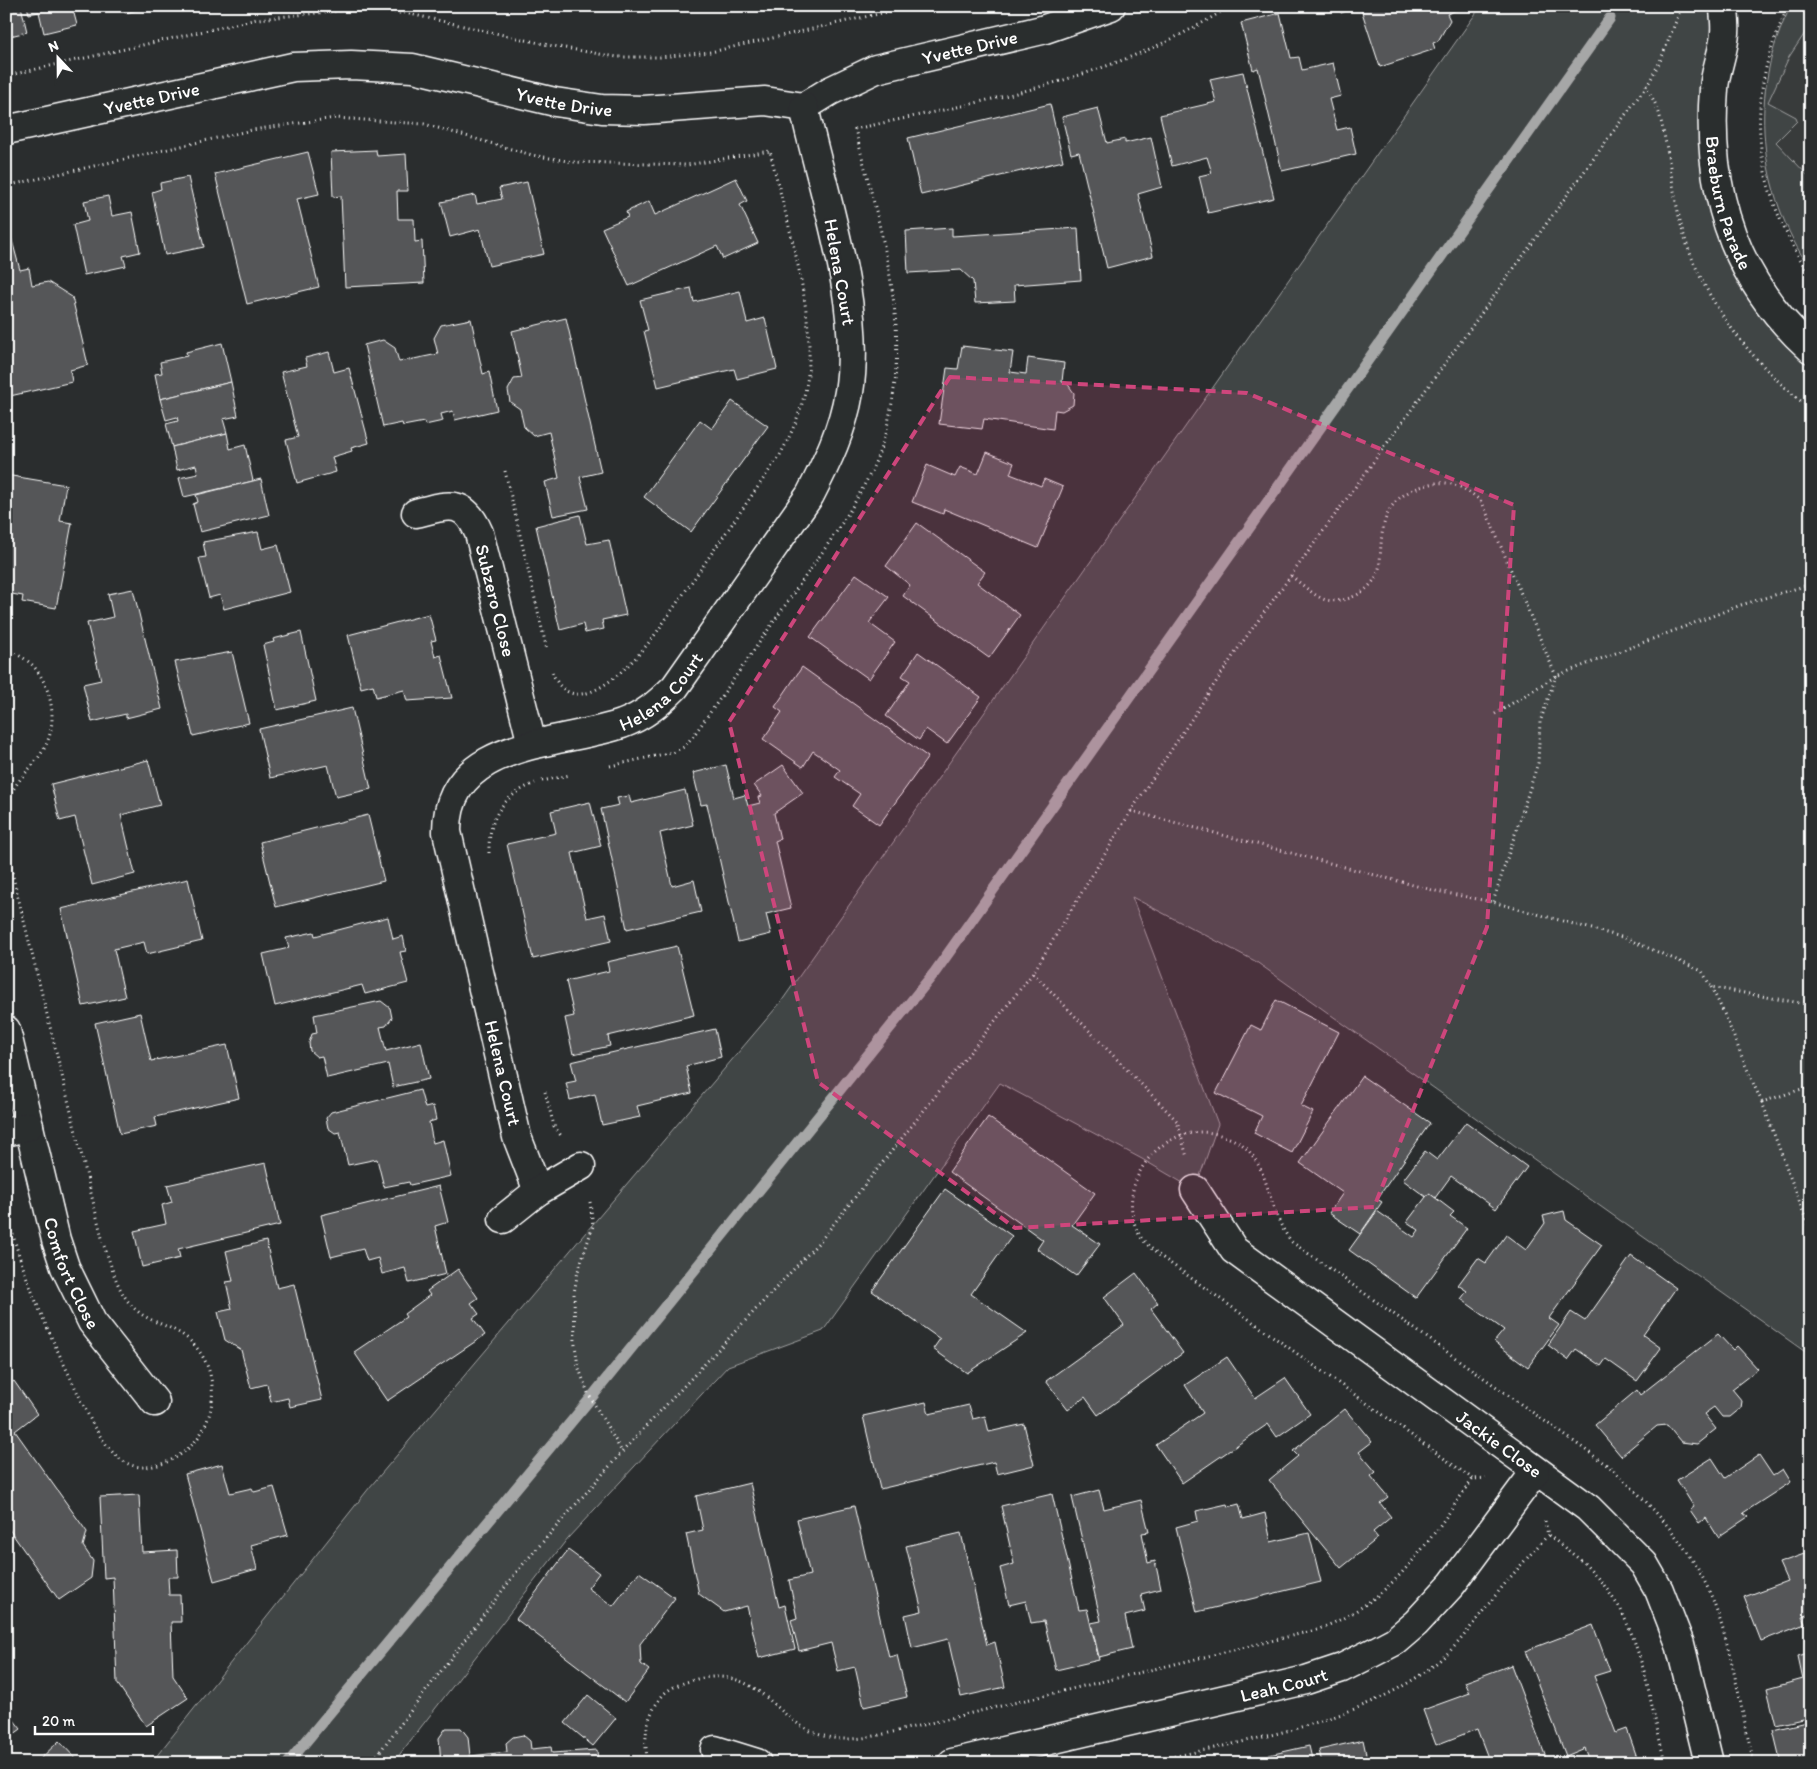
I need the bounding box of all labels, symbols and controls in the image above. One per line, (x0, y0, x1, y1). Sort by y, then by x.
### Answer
street label: Yvette Drive (920, 25, 1020, 69)
north arrow (32, 32, 82, 82)
text: N (46, 37, 61, 56)
street label: Yvette Drive (101, 76, 202, 120)
street label: Yvette Drive (514, 82, 613, 121)
street label: Braeburn Parade (1701, 135, 1757, 274)
street label: Helena Court (819, 217, 861, 327)
street label: Subzero Close (471, 542, 521, 659)
street label: Helena Court (616, 647, 708, 736)
street label: Helena Court (480, 1018, 526, 1128)
street label: Comfort Close (39, 1215, 105, 1334)
street label: Jackie Close (1452, 1405, 1547, 1482)
street label: Leah Court (1238, 1662, 1331, 1707)
scale bar (35, 1704, 152, 1736)
text: 20 m (42, 1712, 76, 1730)

